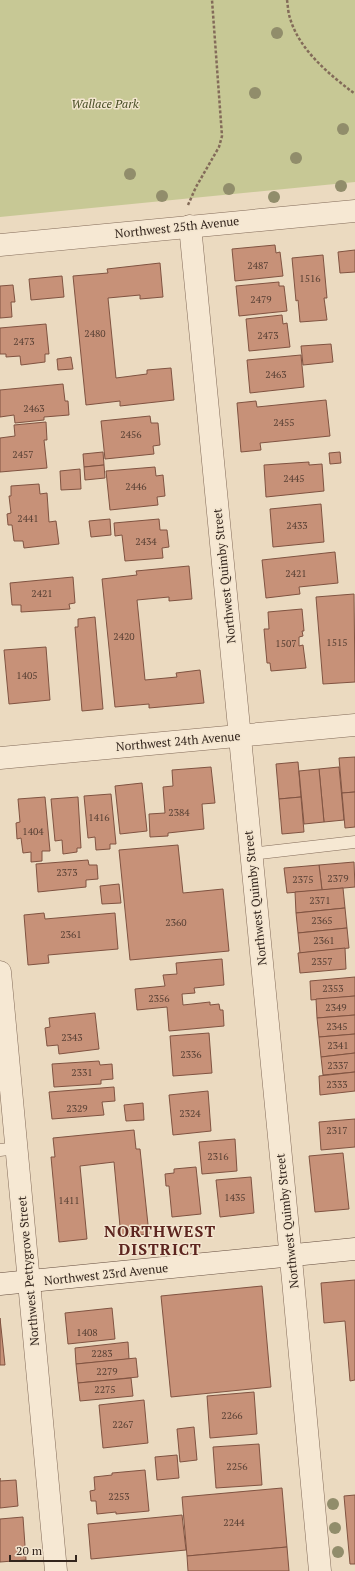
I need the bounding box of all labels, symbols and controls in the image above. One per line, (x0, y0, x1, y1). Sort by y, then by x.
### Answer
park label: Wallace Park (71, 96, 139, 111)
street label: Northwest 25th Avenue (114, 213, 240, 241)
house number: 2487 (247, 259, 269, 272)
house number: 1516 (299, 272, 321, 285)
house number: 2479 (250, 293, 272, 306)
house number: 2480 (84, 327, 106, 340)
house number: 2473 (257, 329, 279, 342)
house number: 2473 (13, 335, 35, 348)
house number: 2463 (265, 368, 287, 381)
house number: 2463 (23, 402, 45, 415)
house number: 2455 (273, 416, 295, 429)
house number: 2456 (120, 428, 142, 441)
house number: 2457 (12, 448, 34, 461)
house number: 2445 (283, 472, 305, 485)
house number: 2446 (125, 480, 147, 493)
street label: Northwest Quimby Street (209, 507, 239, 644)
house number: 2441 (17, 512, 39, 525)
house number: 2433 (286, 519, 308, 532)
house number: 2434 (135, 535, 157, 548)
house number: 2421 (285, 567, 307, 580)
house number: 2421 (31, 587, 53, 600)
house number: 2420 (113, 630, 135, 643)
house number: 1515 (326, 636, 348, 649)
house number: 1507 (275, 637, 297, 650)
house number: 1405 (16, 669, 38, 682)
street label: Northwest 24th Avenue (115, 728, 241, 754)
house number: 2384 (168, 806, 190, 819)
house number: 1416 (88, 811, 110, 824)
house number: 1404 (22, 825, 44, 838)
street label: Northwest Quimby Street (240, 829, 270, 966)
house number: 2373 (56, 866, 78, 879)
house number: 2379 (327, 872, 349, 885)
house number: 2375 (292, 873, 314, 886)
house number: 2371 (309, 894, 331, 907)
house number: 2365 (311, 914, 333, 927)
house number: 2360 (165, 916, 187, 929)
house number: 2361 (60, 928, 82, 941)
house number: 2361 (313, 934, 335, 947)
house number: 2357 (311, 955, 333, 968)
house number: 2353 (322, 982, 344, 995)
house number: 2356 (148, 992, 170, 1005)
house number: 2349 (325, 1001, 347, 1014)
house number: 2345 (326, 1020, 348, 1033)
house number: 2343 (61, 1031, 83, 1044)
house number: 2341 (327, 1039, 349, 1052)
house number: 2336 (180, 1048, 202, 1061)
house number: 2337 (327, 1059, 349, 1072)
house number: 2331 (71, 1066, 93, 1079)
house number: 2333 (326, 1078, 348, 1091)
house number: 2329 (66, 1102, 88, 1115)
house number: 2324 (179, 1107, 201, 1120)
house number: 2317 (326, 1124, 348, 1137)
house number: 2316 (207, 1150, 229, 1163)
street label: Northwest Quimby Street (272, 1152, 302, 1289)
house number: 1435 (224, 1191, 246, 1204)
house number: 1411 (58, 1194, 80, 1207)
street label: Northwest Pettygrove Street (14, 1195, 42, 1347)
district label: NORTHWEST DISTRICT (104, 1220, 216, 1260)
street label: Northwest 23rd Avenue (43, 1260, 169, 1288)
house number: 1408 (76, 1326, 98, 1339)
house number: 2283 (91, 1347, 113, 1360)
house number: 2279 (96, 1365, 118, 1378)
house number: 2275 (94, 1383, 116, 1396)
house number: 2266 (221, 1409, 243, 1422)
house number: 2267 (112, 1418, 134, 1431)
house number: 2256 (226, 1460, 248, 1473)
house number: 2253 (108, 1490, 130, 1503)
house number: 2244 (223, 1516, 245, 1529)
scale bar (10, 1537, 76, 1563)
text: 20 m (16, 1543, 43, 1558)

